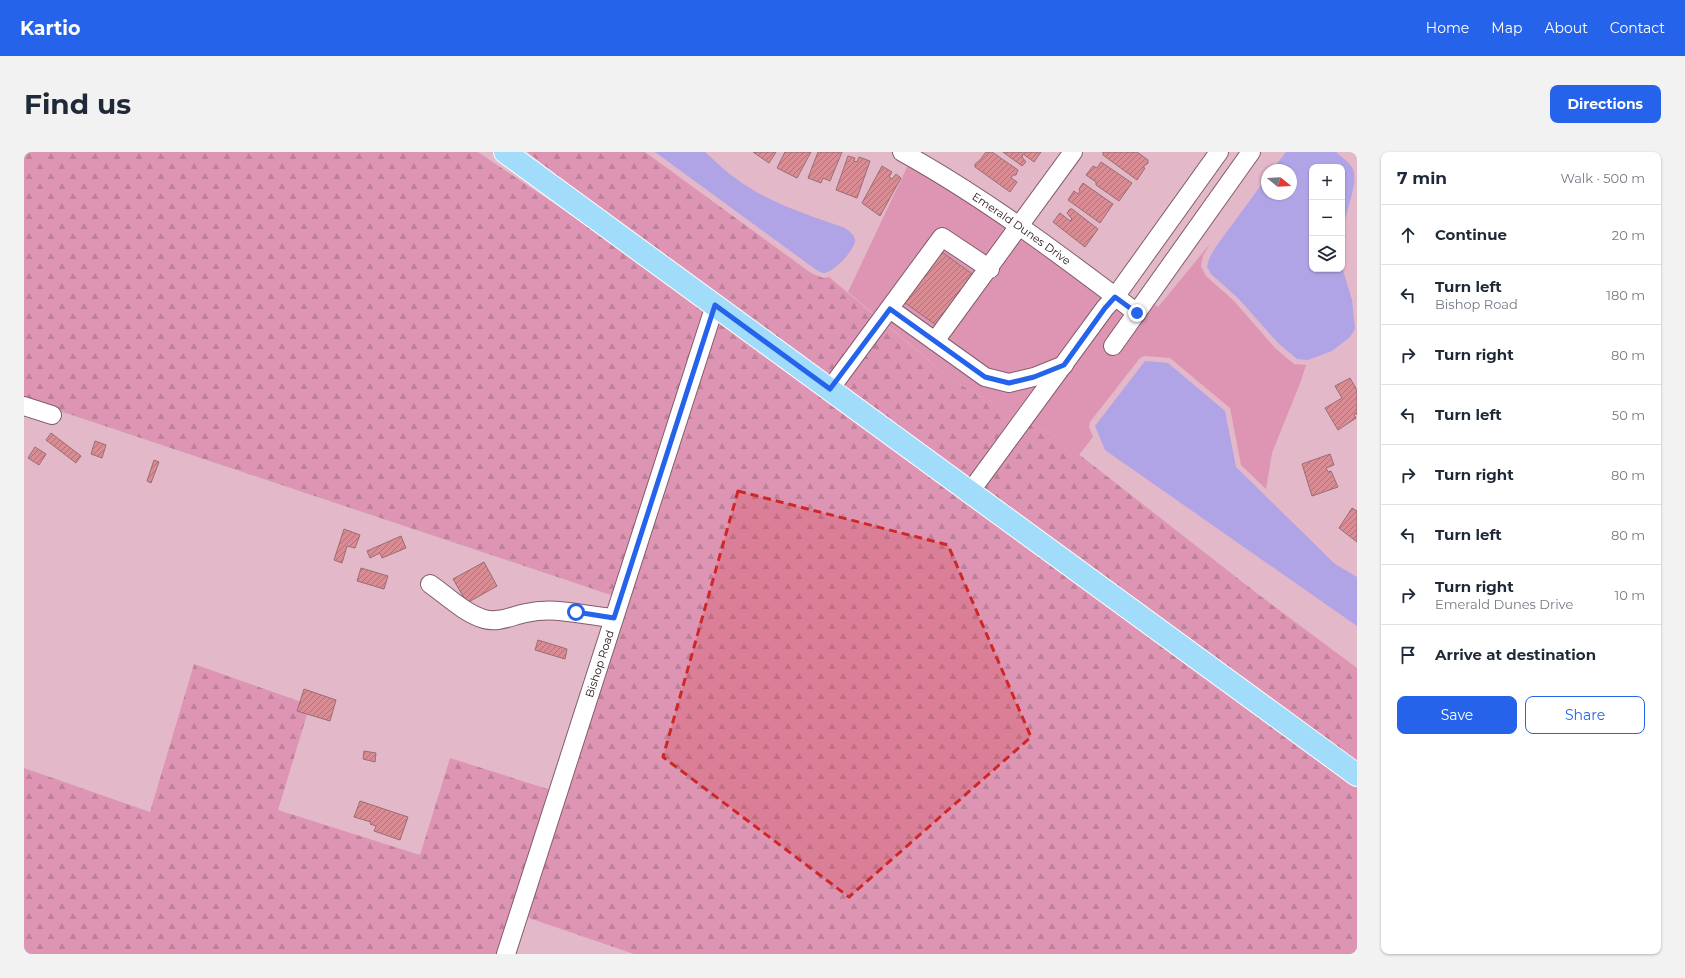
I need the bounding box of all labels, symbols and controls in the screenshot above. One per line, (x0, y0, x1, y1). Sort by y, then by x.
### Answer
text: Kartio (20, 17, 80, 40)
text: Home (1426, 19, 1469, 37)
text: Map (1491, 19, 1522, 37)
text: About (1544, 19, 1588, 37)
text: Contact (1610, 19, 1665, 37)
button: Directions (1550, 85, 1661, 123)
text: Find us (24, 87, 131, 121)
north arrow (1261, 164, 1297, 200)
map controls (1309, 164, 1345, 272)
button: + (1309, 164, 1345, 200)
text: 7 min (1397, 168, 1447, 188)
text: Walk · 500 m (1560, 170, 1645, 186)
street label: Emerald Dunes Drive (970, 189, 1074, 268)
button: − (1309, 200, 1345, 236)
icon: ahead (1397, 224, 1419, 246)
text: Continue (1435, 225, 1507, 244)
text: 20 m (1612, 227, 1645, 243)
button: layers (1309, 236, 1345, 272)
text: Turn left (1435, 277, 1502, 296)
icon: left (1397, 284, 1419, 306)
text: 180 m (1606, 287, 1645, 303)
text: Bishop Road (1435, 296, 1518, 312)
route end (1128, 304, 1146, 322)
icon: right (1397, 344, 1419, 366)
text: Turn right (1435, 345, 1514, 364)
text: 80 m (1611, 347, 1645, 363)
icon: left (1397, 404, 1419, 426)
text: Turn left (1435, 405, 1502, 424)
text: 50 m (1612, 407, 1645, 423)
icon: right (1397, 464, 1419, 486)
text: Turn right (1435, 465, 1514, 484)
text: 80 m (1611, 467, 1645, 483)
icon: left (1397, 524, 1419, 546)
text: Turn left (1435, 525, 1502, 544)
text: 80 m (1611, 527, 1645, 543)
text: Turn right (1435, 577, 1514, 596)
icon: right (1397, 584, 1419, 606)
text: 10 m (1615, 587, 1645, 603)
text: Emerald Dunes Drive (1435, 596, 1573, 612)
route start (567, 603, 585, 621)
street label: Bishop Road (582, 628, 617, 699)
icon: arrive (1397, 644, 1419, 666)
text: Arrive at destination (1435, 645, 1596, 664)
button: Save (1397, 696, 1517, 734)
button: Share (1525, 696, 1645, 734)

